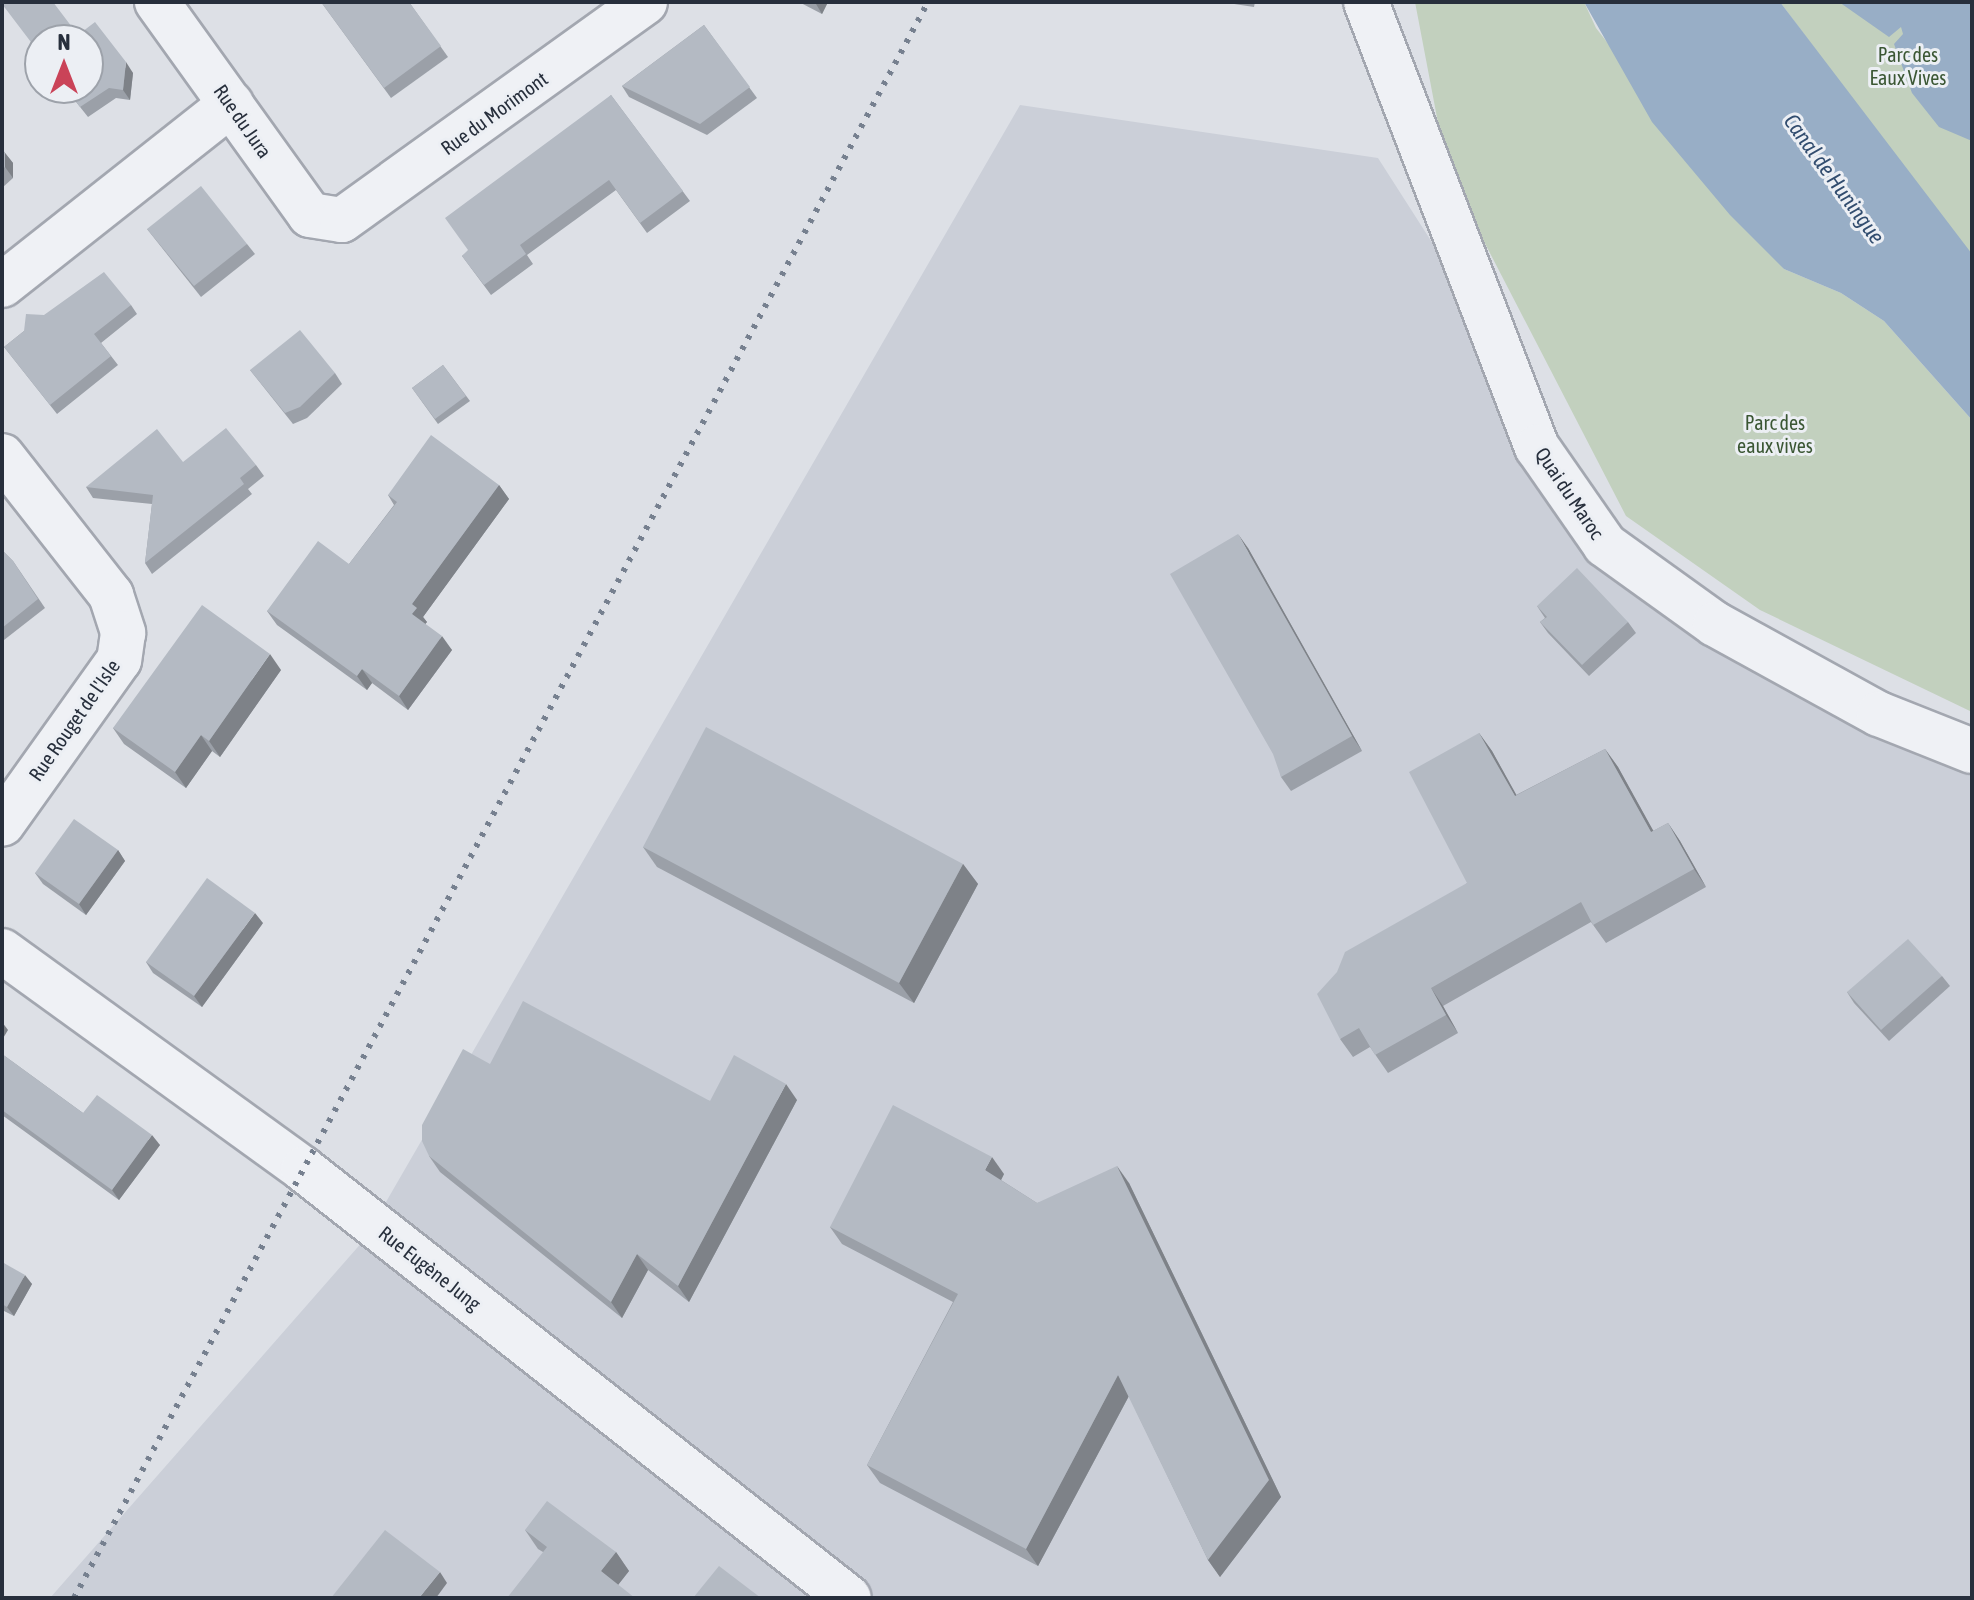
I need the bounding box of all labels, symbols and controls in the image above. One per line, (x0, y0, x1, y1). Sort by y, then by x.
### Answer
north arrow (24, 24, 104, 104)
text: N (58, 29, 70, 55)
park label: Parc des Eaux Vives (1870, 43, 1946, 90)
street label: Rue du Morimont (436, 66, 552, 160)
street label: Rue du Jura (209, 80, 277, 162)
water label: Canal de Huningue (1778, 109, 1890, 249)
park label: Parc des eaux vives (1737, 410, 1813, 457)
street label: Quai du Maroc (1531, 443, 1609, 543)
street label: Rue Rouget de l'Isle (23, 655, 125, 785)
street label: Rue Eugène Jung (374, 1221, 486, 1315)

